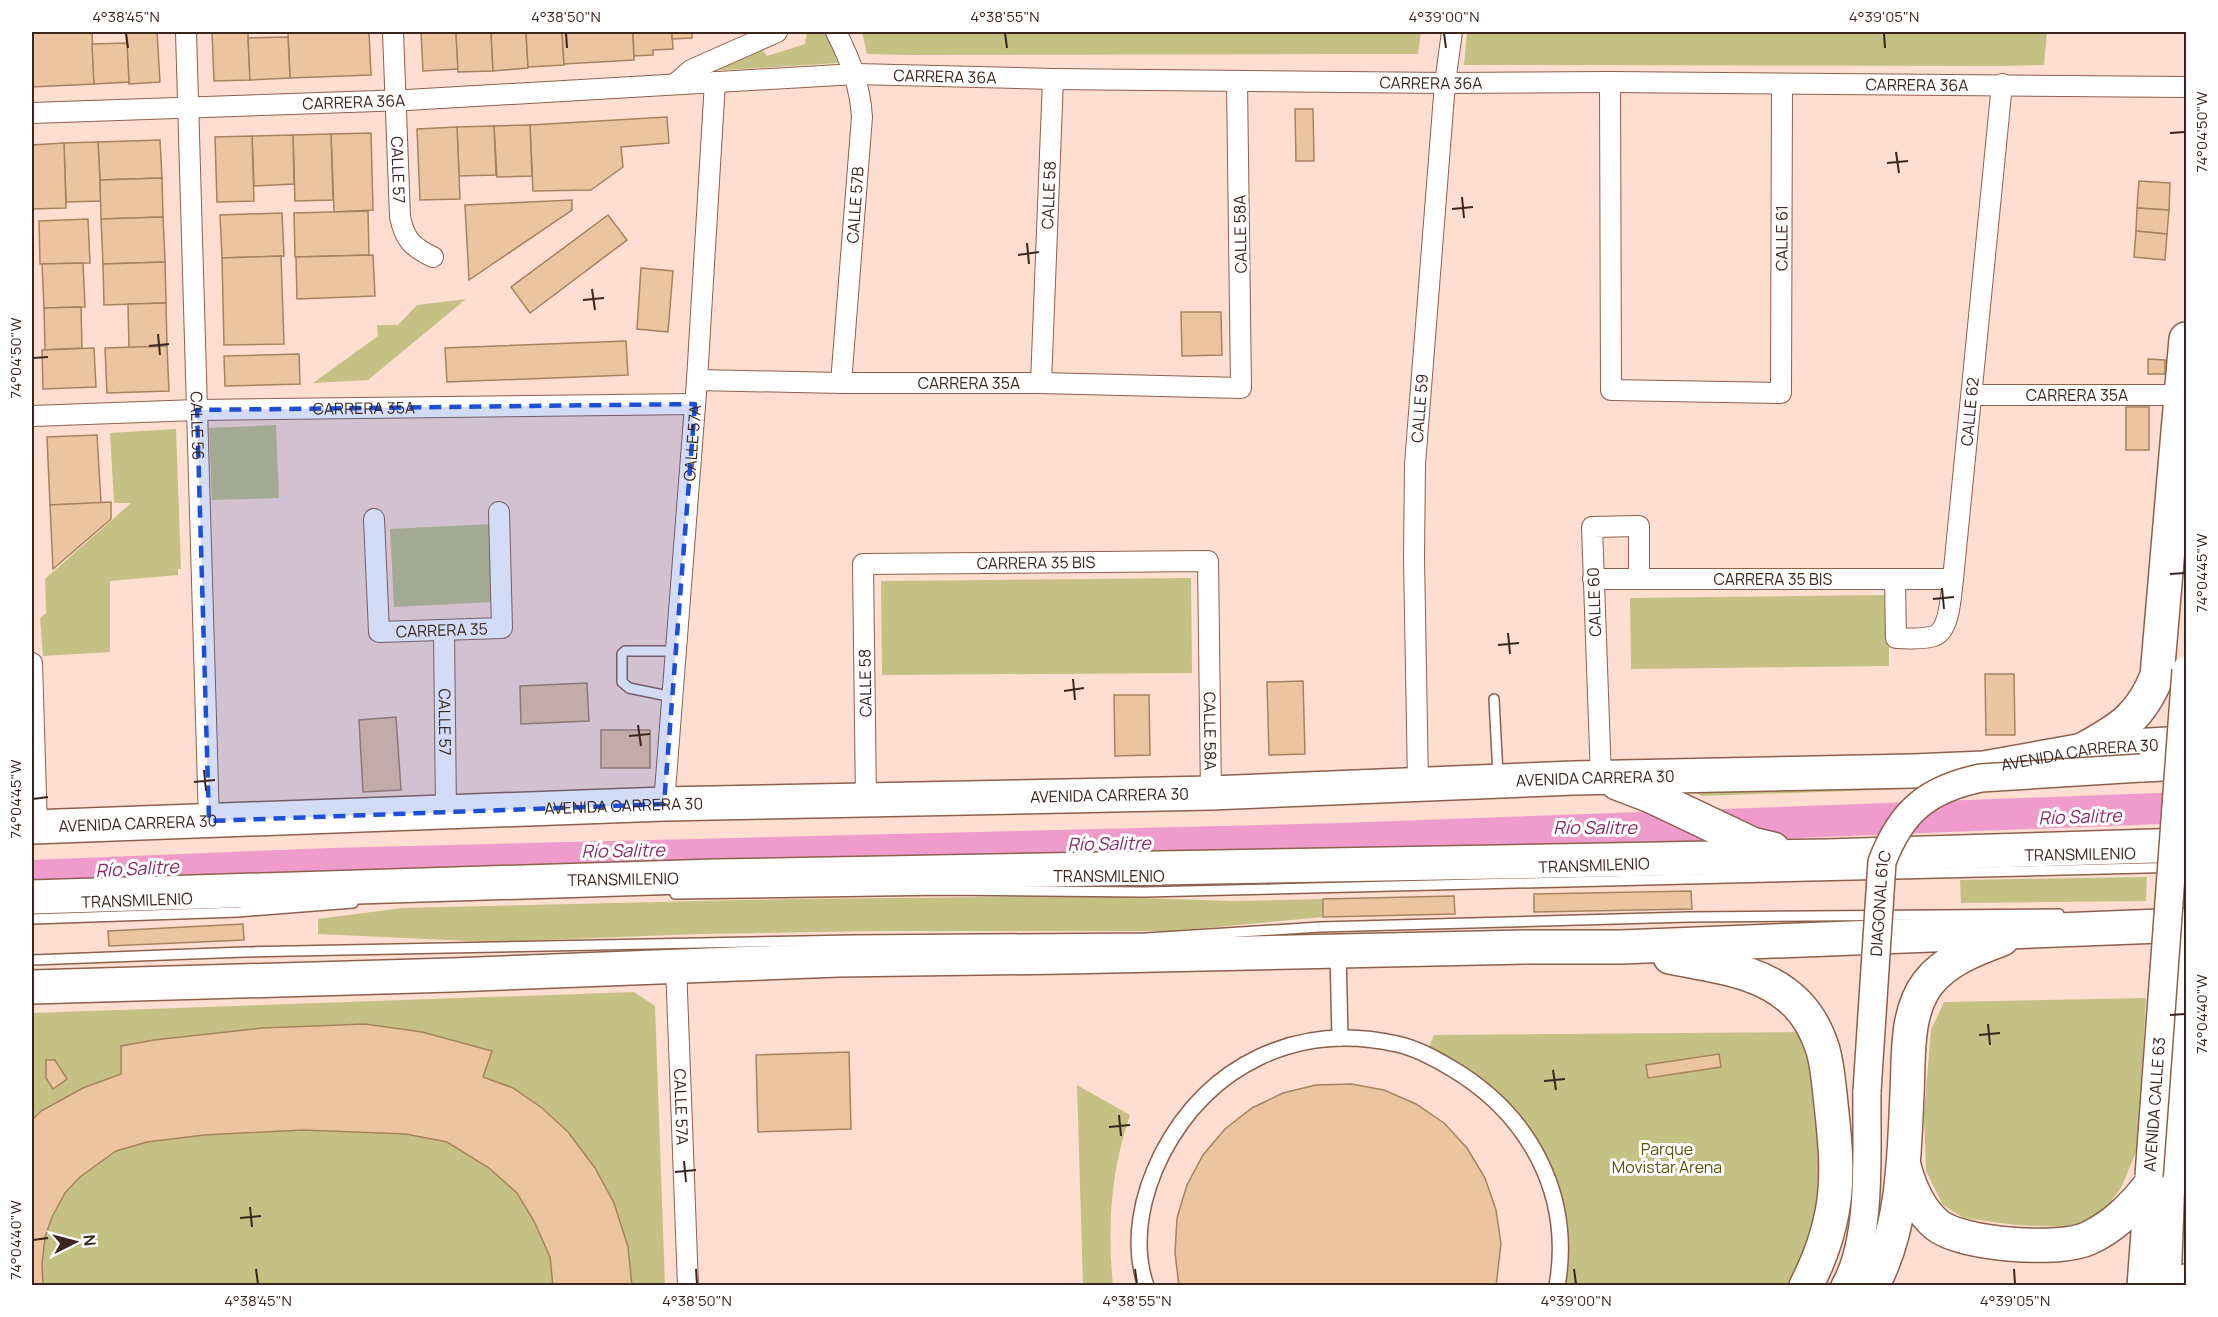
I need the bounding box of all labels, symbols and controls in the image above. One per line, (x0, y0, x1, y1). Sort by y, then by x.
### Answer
text: 4°38'45"N (92, 6, 160, 27)
text: 4°38'50"N (531, 6, 601, 27)
text: 4°38'55"N (970, 6, 1040, 27)
text: 4°39'00"N (1409, 6, 1479, 27)
text: 4°39'05"N (1849, 6, 1919, 27)
street label: CARRERA 36A (893, 64, 997, 89)
street label: CARRERA 36A (1379, 71, 1482, 94)
street label: CARRERA 36A (1865, 73, 1969, 96)
street label: CARRERA 36A (302, 89, 406, 115)
text: 74°04'50"W (2191, 92, 2212, 173)
street label: CALLE 57 (386, 136, 410, 204)
street label: CALLE 58 (1036, 160, 1061, 230)
street label: CALLE 57B (841, 166, 869, 244)
street label: CALLE 58A (1228, 195, 1252, 273)
street label: CALLE 61 (1770, 205, 1793, 271)
text: 74°04'50"W (5, 318, 26, 399)
street label: CARRERA 35A (918, 372, 1020, 394)
street label: CALLE 59 (1406, 373, 1433, 444)
street label: CALLE 62 (1955, 376, 1984, 447)
street label: CARRERA 35A (2026, 384, 2128, 406)
street label: CALLE 56 (185, 391, 209, 461)
street label: CARRERA 35A (313, 396, 415, 420)
street label: CALLE 57A (678, 404, 706, 482)
text: 74°04'45"W (2191, 534, 2212, 612)
street label: CARRERA 35 BIS (976, 551, 1096, 574)
street label: CALLE 60 (1582, 567, 1606, 637)
street label: CARRERA 35 BIS (1714, 568, 1833, 590)
street label: CARRERA 35 (395, 617, 488, 642)
street label: CALLE 58 (853, 649, 877, 717)
street label: CALLE 57 (434, 688, 456, 756)
street label: CALLE 58A (1199, 691, 1222, 770)
street label: AVENIDA CARRERA 30 (1999, 734, 2159, 776)
text: 74°04'45"W (5, 760, 26, 838)
street label: AVENIDA CARRERA 30 (1515, 765, 1675, 791)
street label: AVENIDA CARRERA 30 (1030, 782, 1189, 808)
street label: AVENIDA CARRERA 30 (544, 792, 703, 819)
water label: Río Salitre (2038, 803, 2124, 829)
street label: AVENIDA CARRERA 30 (58, 809, 218, 837)
water label: Río Salitre (1553, 815, 1638, 839)
water label: Río Salitre (1067, 830, 1152, 856)
water label: Río Salitre (581, 837, 666, 863)
street label: TRANSMILENIO (2024, 842, 2136, 866)
street label: DIAGONAL 61C (1865, 847, 1897, 957)
street label: TRANSMILENIO (1538, 852, 1650, 878)
water label: Río Salitre (95, 854, 181, 882)
street label: TRANSMILENIO (1053, 865, 1165, 887)
street label: TRANSMILENIO (567, 867, 679, 891)
street label: TRANSMILENIO (81, 887, 193, 913)
text: 74°04'40"W (2191, 974, 2212, 1054)
street label: AVENIDA CALLE 63 (2138, 1036, 2170, 1172)
street label: CALLE 57A (669, 1068, 694, 1146)
park label: Parque Movistar Arena (1612, 1138, 1722, 1178)
text: 74°04'40"W (5, 1200, 26, 1280)
north arrow (45, 1212, 105, 1272)
text: N (78, 1234, 101, 1247)
text: 4°38'45"N (224, 1290, 292, 1311)
text: 4°38'50"N (662, 1290, 732, 1311)
text: 4°38'55"N (1102, 1290, 1172, 1311)
text: 4°39'00"N (1541, 1290, 1611, 1311)
text: 4°39'05"N (1980, 1290, 2050, 1311)

